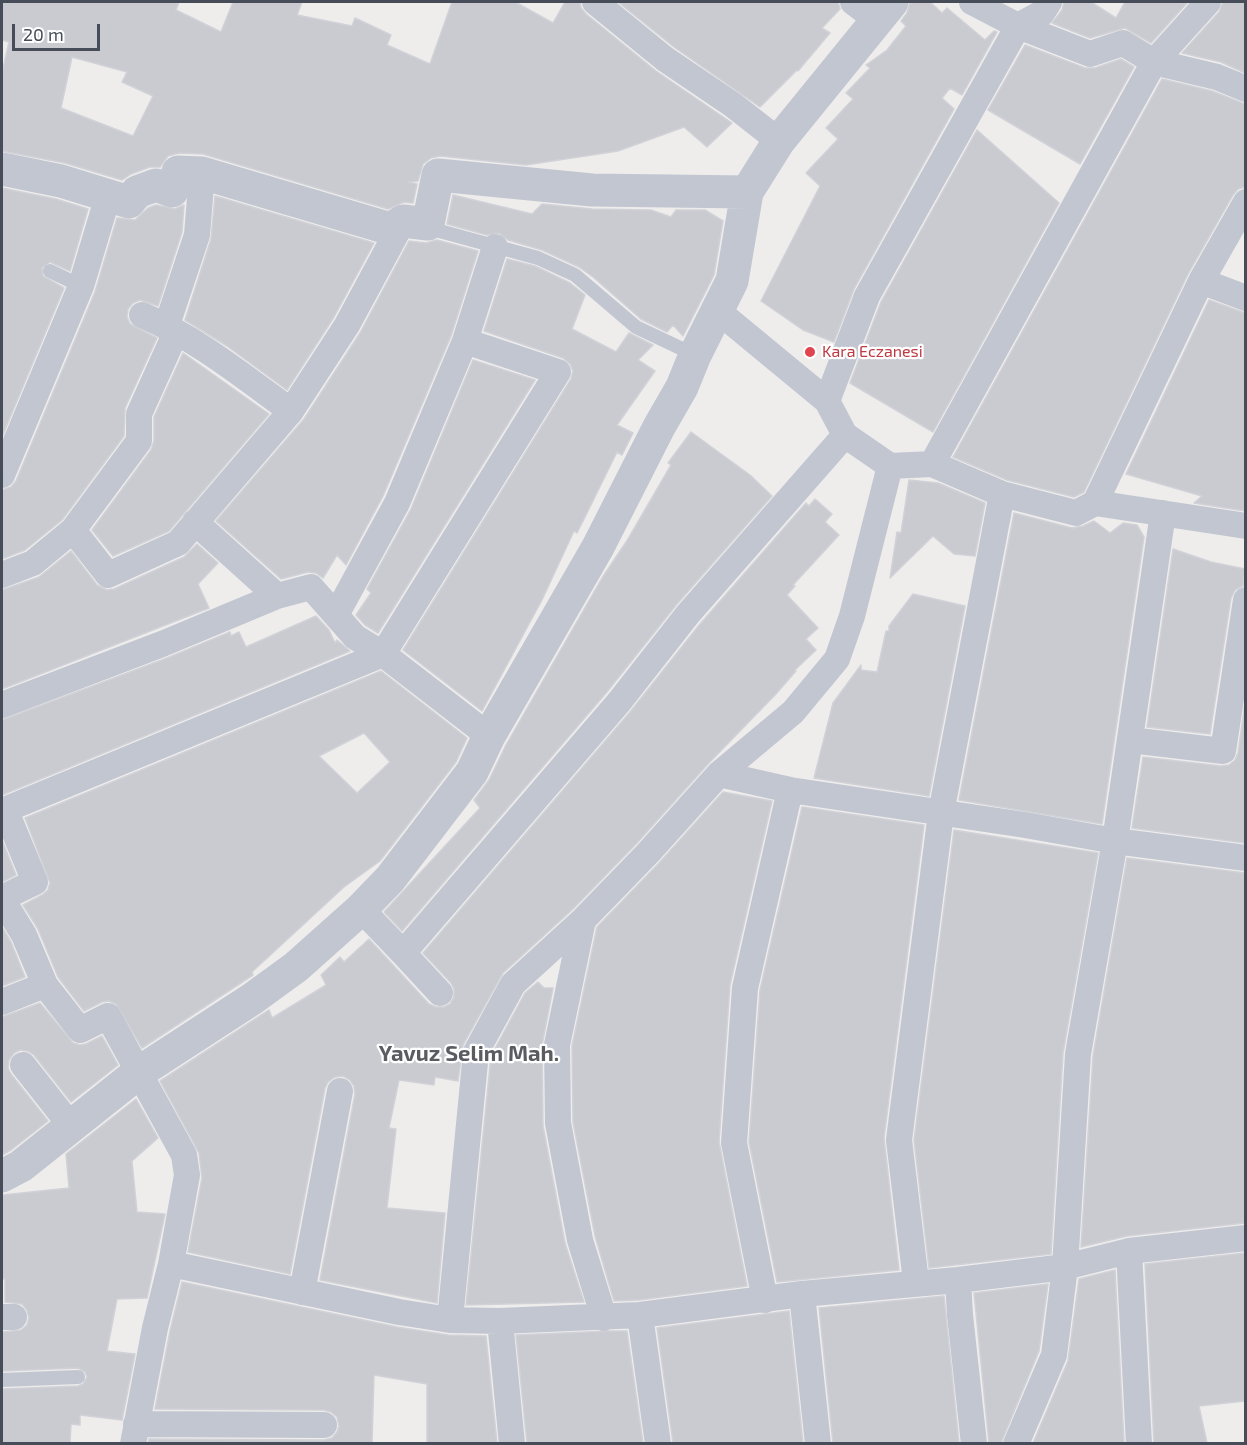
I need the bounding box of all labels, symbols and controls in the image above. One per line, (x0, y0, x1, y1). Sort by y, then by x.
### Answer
scale bar (15, 12, 104, 50)
text: 20 m (23, 23, 64, 45)
place label: Kara Eczanesi (822, 342, 923, 362)
marker: Kara Eczanesi (803, 345, 817, 359)
district label: Yavuz Selim Mah. (379, 1041, 559, 1067)

